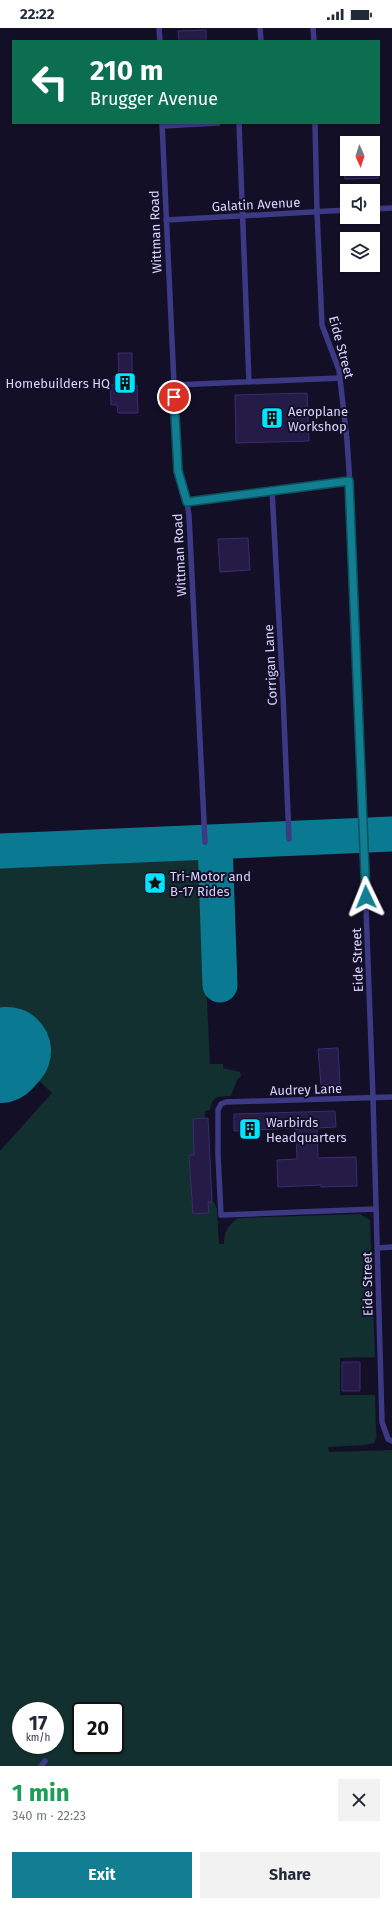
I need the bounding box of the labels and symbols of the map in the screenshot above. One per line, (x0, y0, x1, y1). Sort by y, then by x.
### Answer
north arrow (340, 136, 380, 176)
street label: Wittman Road (147, 190, 164, 274)
street label: Galatin Avenue (211, 195, 301, 214)
street label: Eide Street (326, 314, 357, 380)
building icon: Homebuilders HQ (112, 370, 138, 396)
place label: Homebuilders HQ (6, 376, 110, 391)
pin (157, 380, 191, 414)
place label: Aeroplane Workshop (288, 404, 348, 434)
building icon: Aeroplane Workshop (259, 405, 285, 431)
street label: Wittman Road (170, 513, 189, 597)
street label: Corrigan Lane (261, 624, 280, 706)
place label: Tri-Motor and B-17 Rides (170, 869, 251, 899)
place icon: Tri-Motor and B-17 Rides (142, 870, 168, 896)
position arrow (345, 876, 387, 918)
street label: Eide Street (349, 927, 366, 992)
street label: Audrey Lane (270, 1081, 342, 1098)
place label: Warbirds Headquarters (266, 1115, 347, 1145)
building icon: Warbirds Headquarters (237, 1116, 263, 1142)
street label: Eide Street (359, 1251, 376, 1316)
speed limit sign: 20 (72, 1702, 124, 1754)

